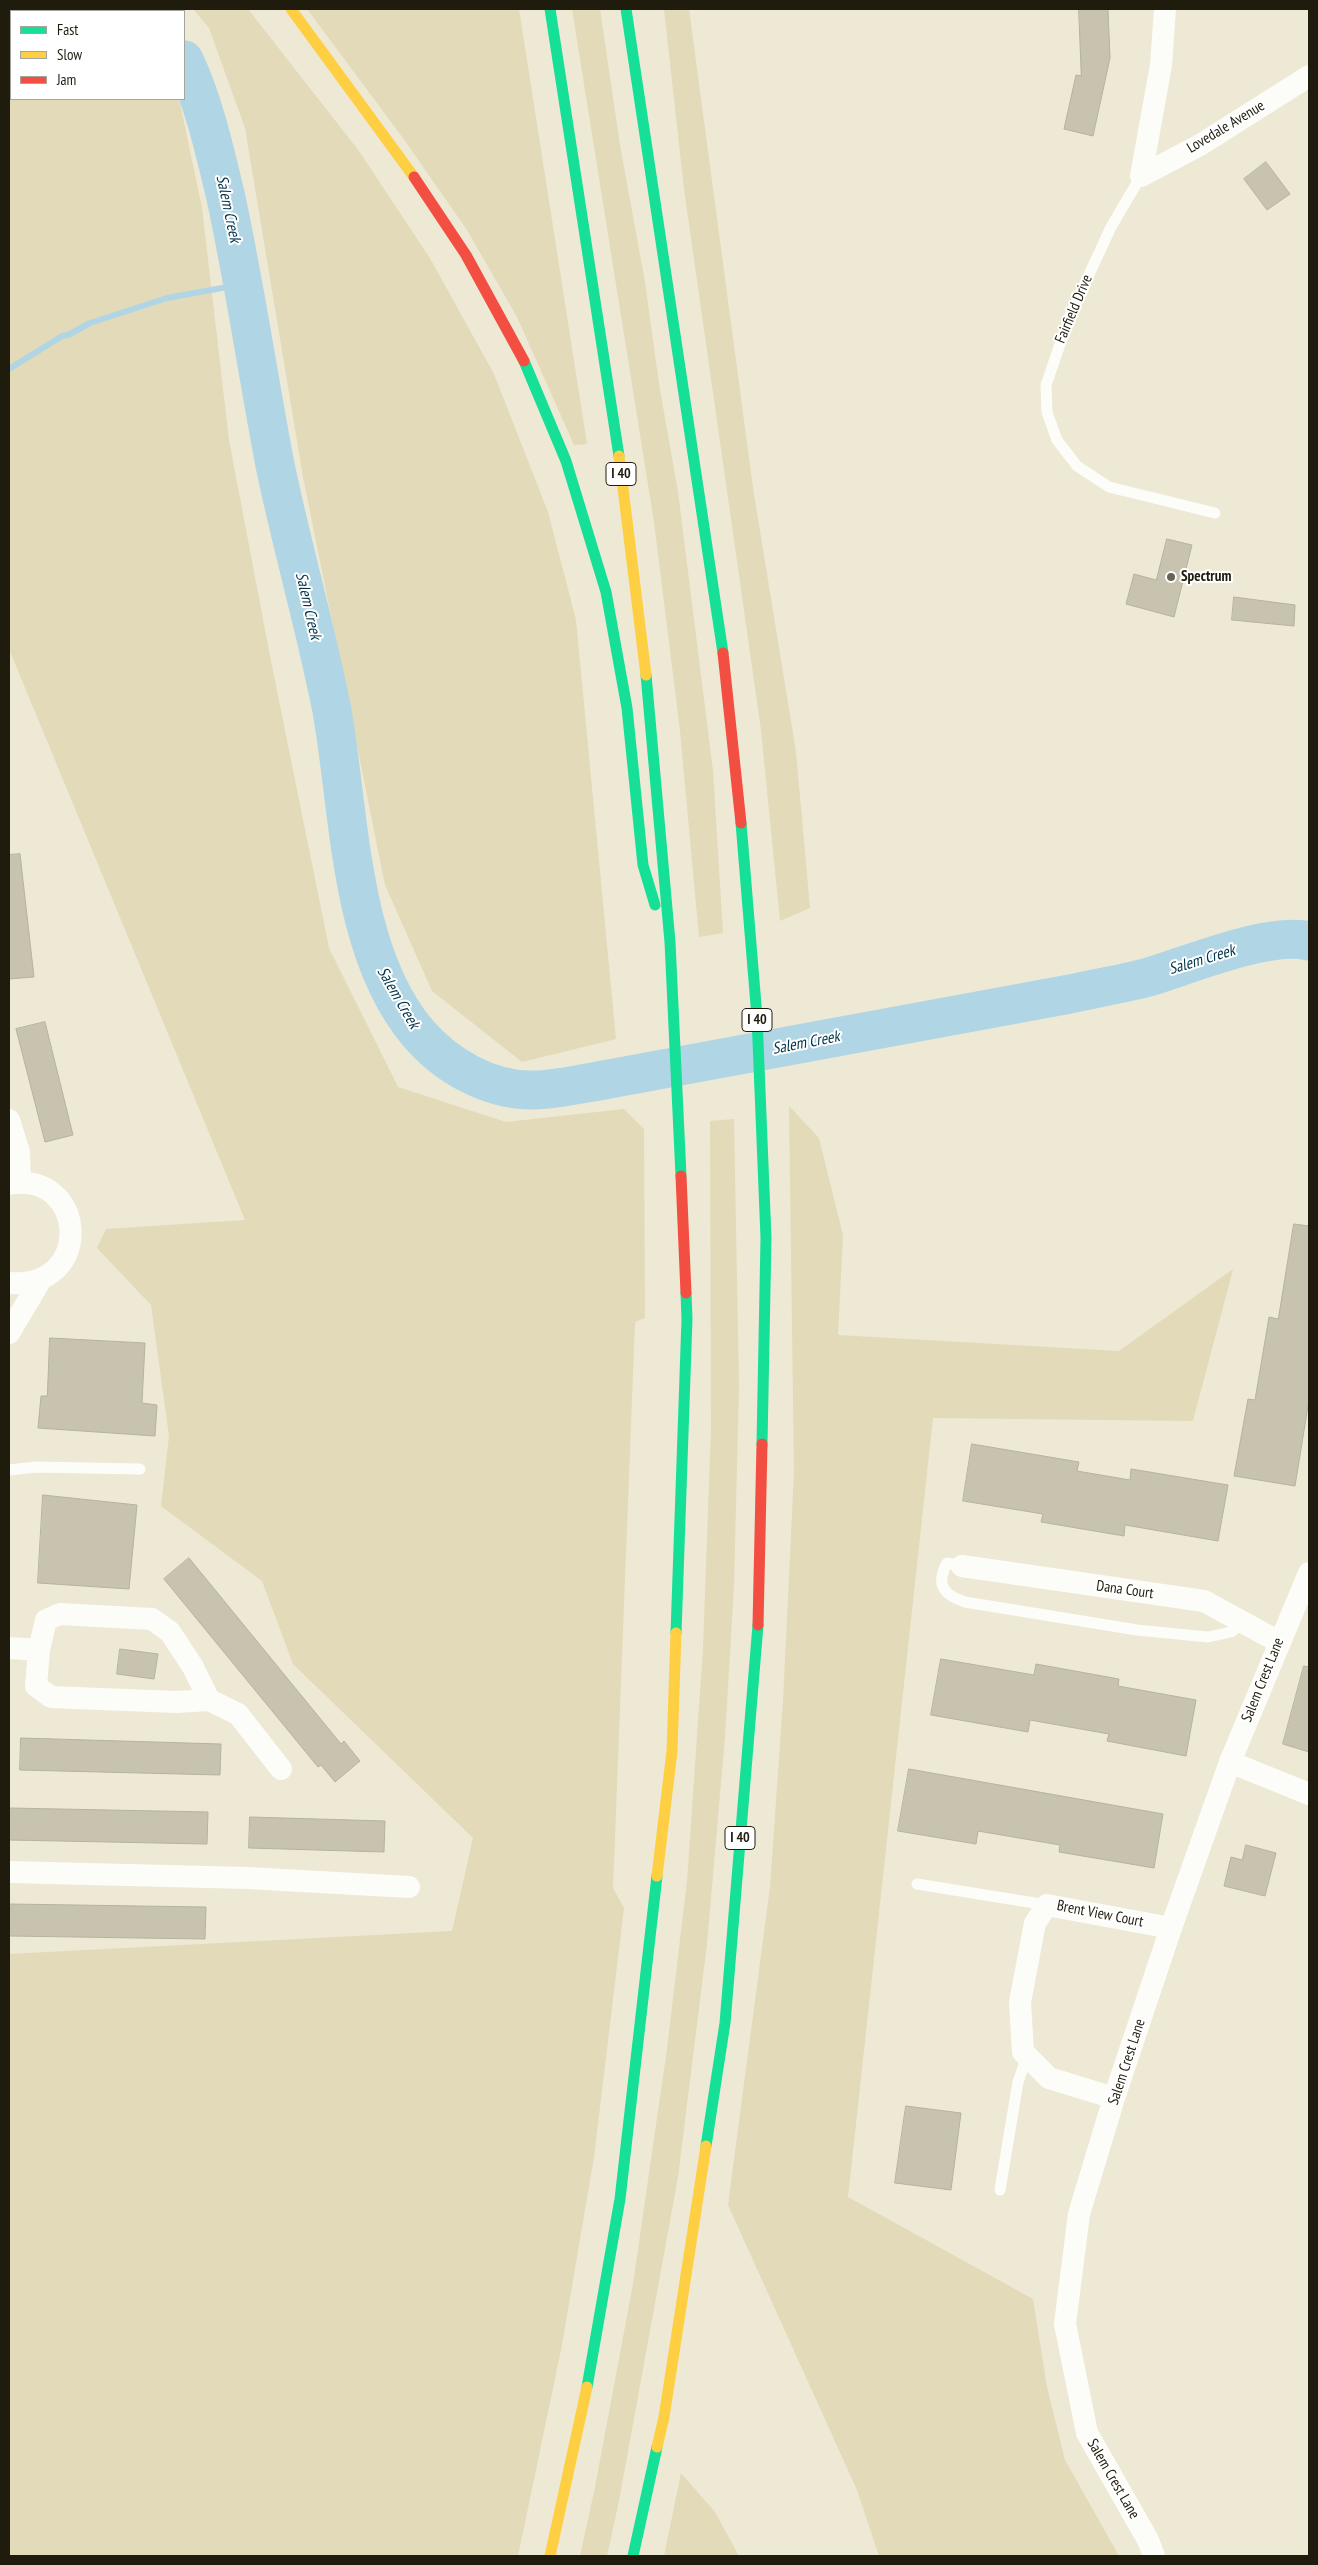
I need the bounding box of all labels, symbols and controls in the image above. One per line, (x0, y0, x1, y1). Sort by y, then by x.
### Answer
legend (10, 10, 185, 100)
text: Fast (57, 20, 78, 39)
text: Slow (57, 45, 82, 64)
text: Jam (57, 70, 76, 89)
street label: Lovedale Avenue (1184, 97, 1268, 157)
water label: Salem Creek (212, 174, 244, 244)
street label: Fairfield Drive (1052, 272, 1096, 346)
road number: I 40 (606, 462, 636, 486)
place label: Spectrum (1181, 568, 1231, 586)
water label: Salem Creek (291, 571, 325, 641)
marker: Spectrum (1165, 571, 1177, 583)
water label: Salem Creek (1167, 941, 1237, 979)
water label: Salem Creek (373, 964, 423, 1032)
road number: I 40 (742, 1008, 772, 1032)
water label: Salem Creek (771, 1027, 841, 1059)
street label: Dana Court (1095, 1577, 1155, 1603)
street label: Salem Crest Lane (1238, 1635, 1288, 1725)
road number: I 40 (725, 1826, 755, 1850)
street label: Brent View Court (1055, 1897, 1145, 1931)
street label: Salem Crest Lane (1105, 2017, 1149, 2107)
street label: Salem Crest Lane (1083, 2436, 1143, 2522)

